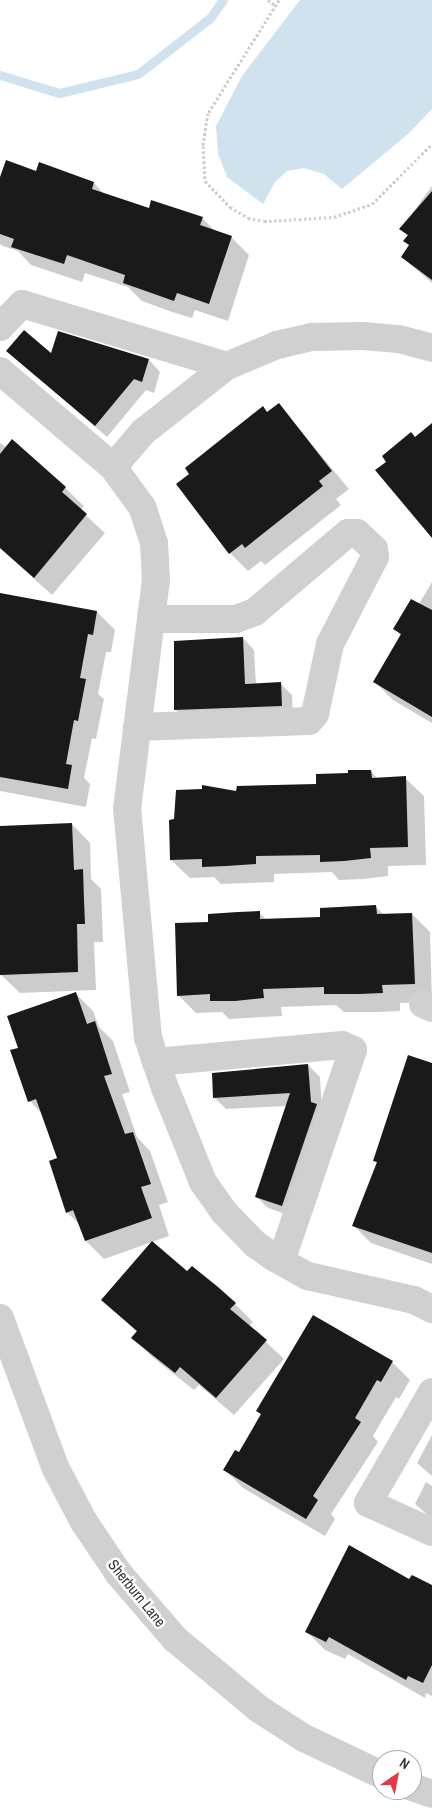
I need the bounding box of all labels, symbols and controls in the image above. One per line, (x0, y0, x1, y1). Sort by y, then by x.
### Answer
street label: Sherburn Lane (104, 1556, 170, 1630)
north arrow (372, 1750, 422, 1800)
text: N (396, 1753, 413, 1773)

